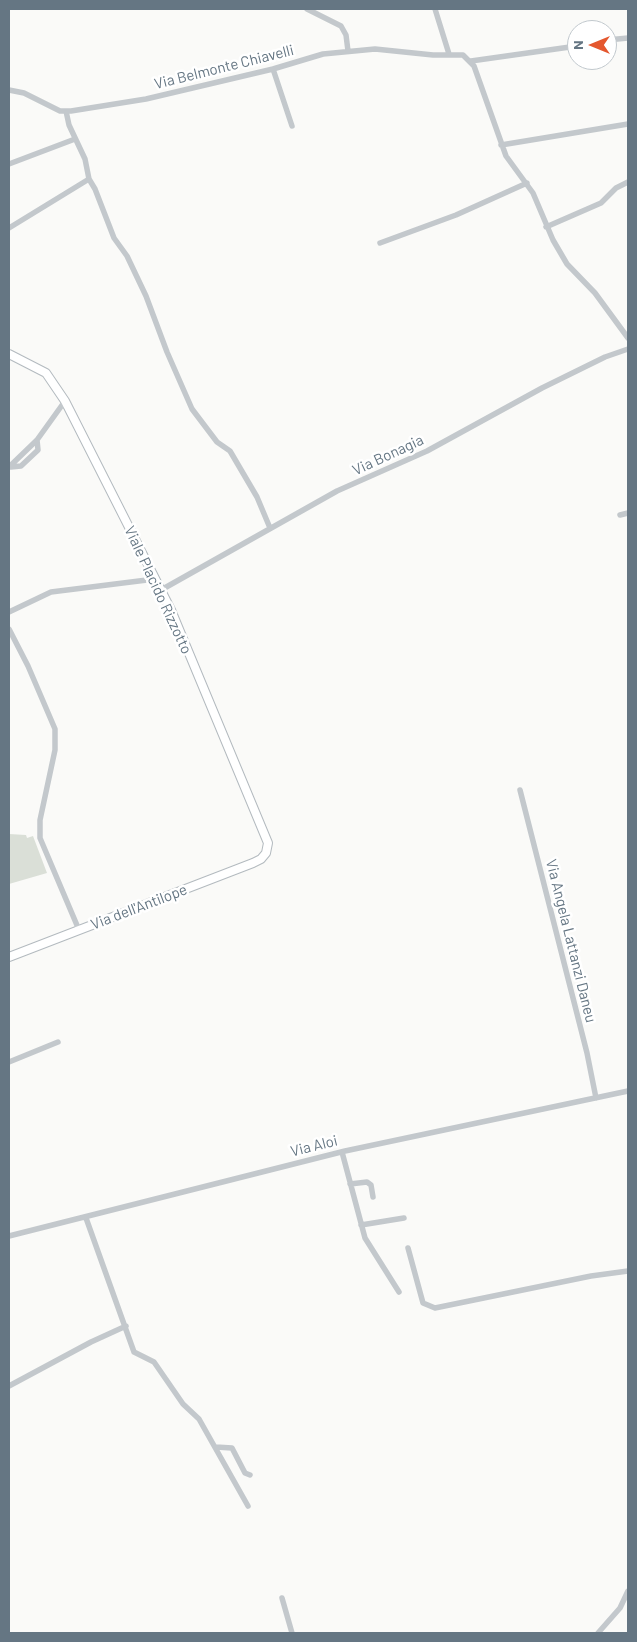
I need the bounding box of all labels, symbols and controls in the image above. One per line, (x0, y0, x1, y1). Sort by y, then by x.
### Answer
north arrow (567, 20, 617, 70)
text: N (569, 40, 586, 50)
street label: Via Belmonte Chiavelli (152, 41, 296, 93)
street label: Via Bonagia (350, 431, 426, 479)
street label: Viale Placido Rizzotto (120, 523, 196, 657)
street label: Via Angela Lattanzi Daneu (542, 857, 600, 1025)
street label: Via dell'Antilope (88, 880, 190, 934)
street label: Via Aloi (289, 1131, 339, 1161)

